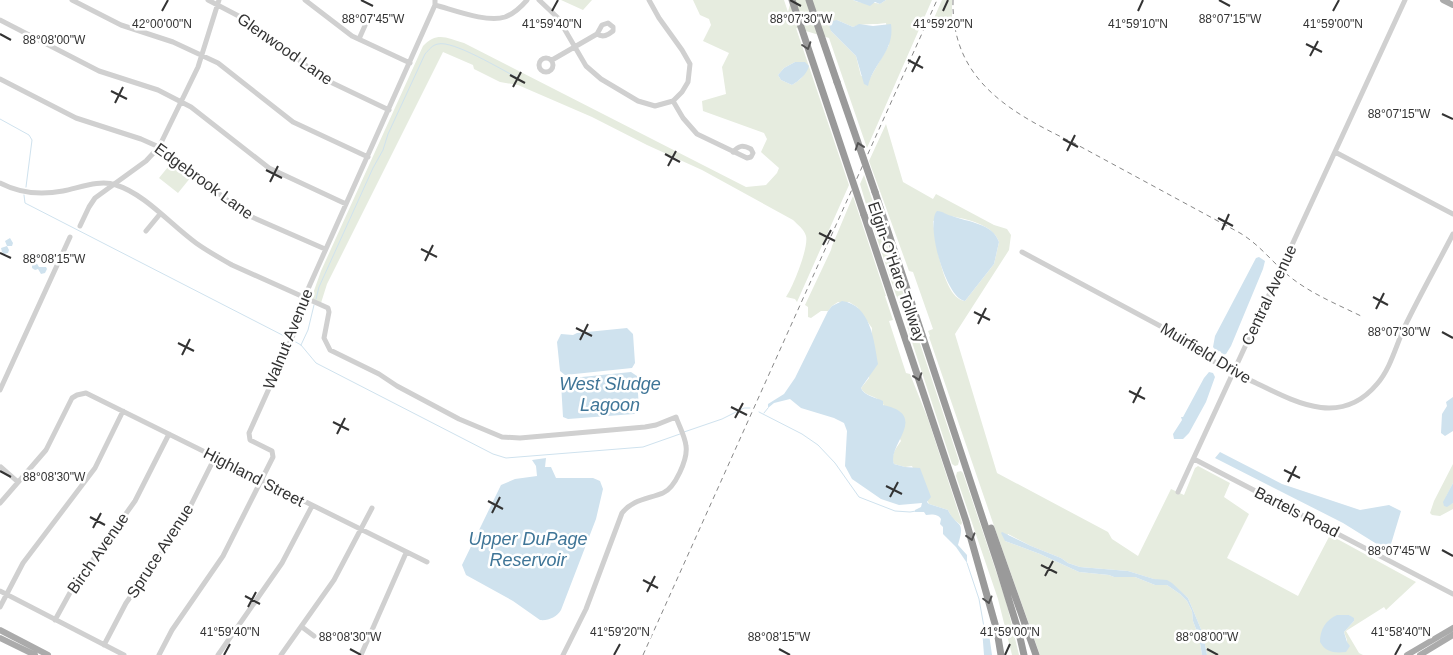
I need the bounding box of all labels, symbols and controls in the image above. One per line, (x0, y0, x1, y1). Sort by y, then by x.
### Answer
street label: Glenwood Lane (234, 10, 336, 88)
text: 88°07'45"W (342, 12, 405, 26)
text: 88°07'30"W (770, 12, 833, 26)
text: 88°07'15"W (1199, 12, 1262, 26)
text: 42°00'00"N (132, 17, 192, 31)
text: 41°59'40"N (522, 17, 582, 31)
text: 41°59'20"N (913, 17, 973, 31)
text: 41°59'10"N (1108, 17, 1168, 31)
text: 41°59'00"N (1303, 17, 1363, 31)
text: 88°08'00"W (23, 33, 86, 47)
one-way arrow (802, 42, 812, 50)
text: 88°07'15"W (1368, 107, 1431, 121)
street label: Edgebrook Lane (151, 140, 257, 222)
one-way arrow (855, 143, 865, 151)
street label: Elgin-O'Hare Tollway (865, 199, 929, 345)
street label: Central Avenue (1238, 242, 1300, 348)
text: 88°08'15"W (23, 252, 86, 266)
street label: Walnut Avenue (260, 286, 316, 392)
street label: Muirfield Drive (1158, 319, 1254, 387)
text: 88°07'30"W (1368, 325, 1431, 339)
one-way arrow (912, 373, 922, 381)
water label: West Sludge Lagoon (559, 374, 661, 415)
street label: Highland Street (201, 444, 307, 510)
text: 88°08'30"W (23, 470, 86, 484)
street label: Bartels Road (1252, 483, 1342, 541)
street label: Spruce Avenue (123, 501, 197, 601)
street label: Birch Avenue (64, 510, 132, 596)
water label: Upper DuPage Reservoir (468, 529, 588, 570)
one-way arrow (965, 532, 975, 540)
text: 88°07'45"W (1368, 544, 1431, 558)
one-way arrow (983, 595, 993, 603)
text: 41°59'40"N (200, 625, 260, 639)
text: 41°59'20"N (590, 625, 650, 639)
text: 41°59'00"N (980, 625, 1040, 639)
text: 41°58'40"N (1371, 625, 1431, 639)
text: 88°08'30"W (319, 630, 382, 644)
text: 88°08'15"W (748, 630, 811, 644)
text: 88°08'00"W (1176, 630, 1239, 644)

